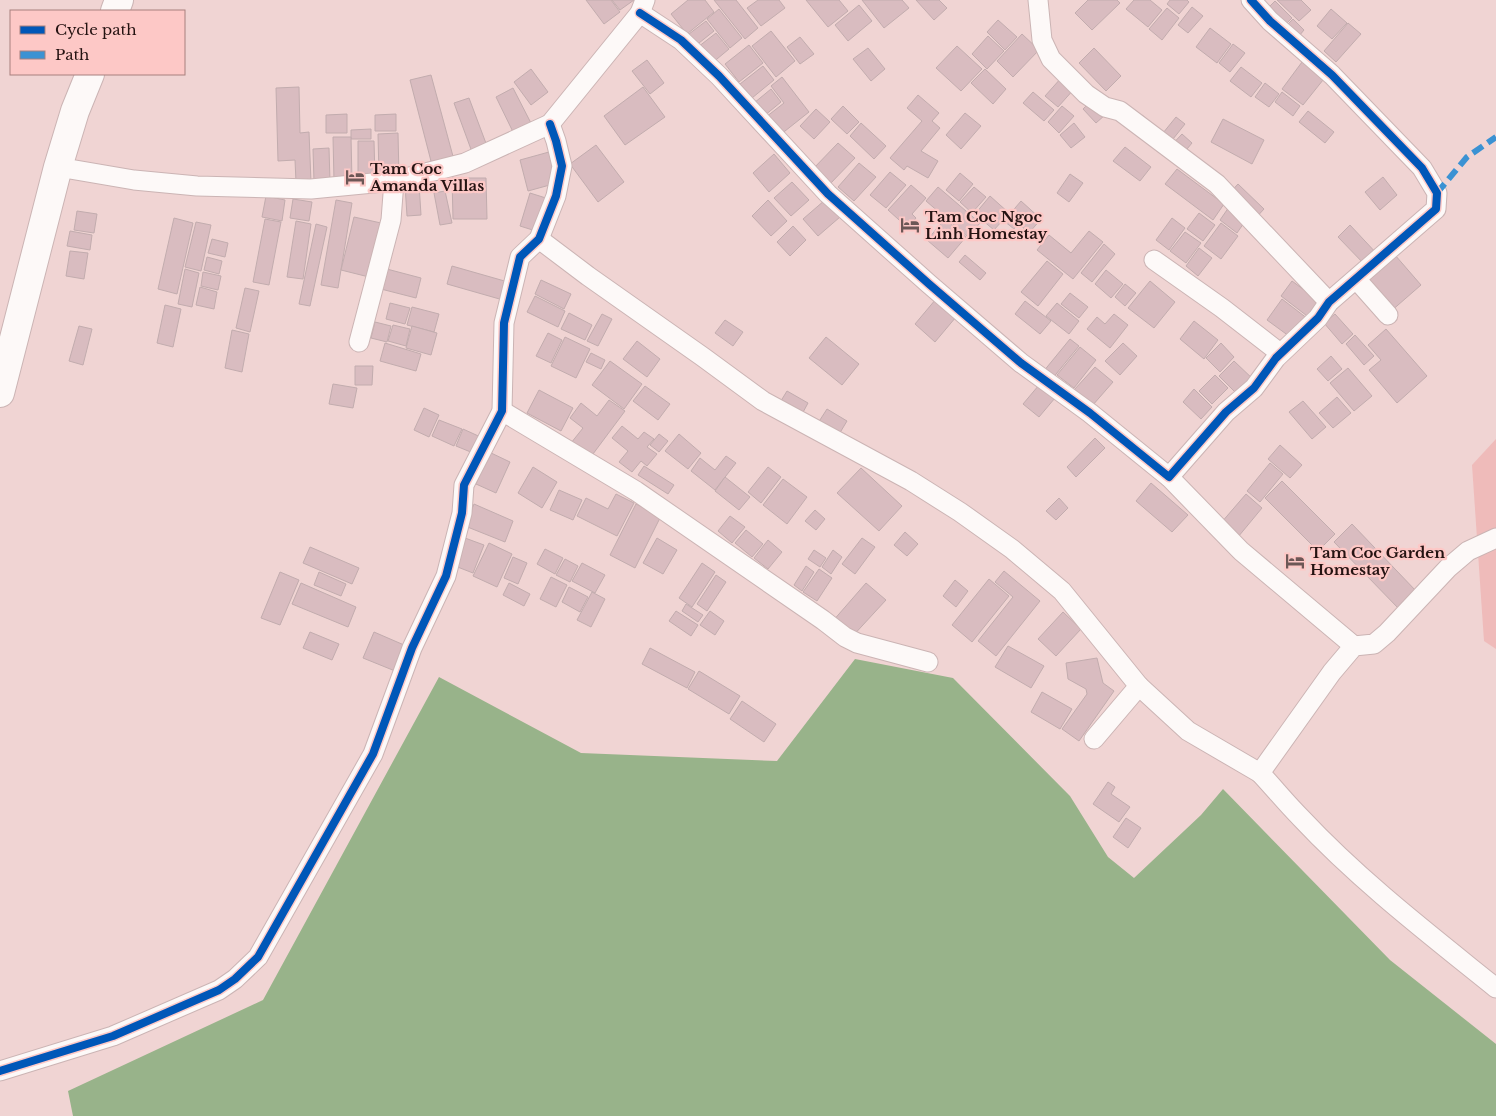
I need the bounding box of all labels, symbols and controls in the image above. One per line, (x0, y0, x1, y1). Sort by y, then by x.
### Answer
legend (10, 10, 185, 75)
text: Cycle path (55, 20, 137, 39)
text: Path (55, 45, 89, 64)
place label: Tam Coc Amanda Villas (369, 159, 484, 195)
hotel icon: Tam Coc Amanda Villas (344, 166, 366, 188)
place label: Tam Coc Ngoc Linh Homestay (925, 207, 1047, 243)
hotel icon: Tam Coc Ngoc Linh Homestay (899, 214, 921, 236)
place label: Tam Coc Garden Homestay (1310, 543, 1445, 579)
hotel icon: Tam Coc Garden Homestay (1284, 550, 1306, 572)

